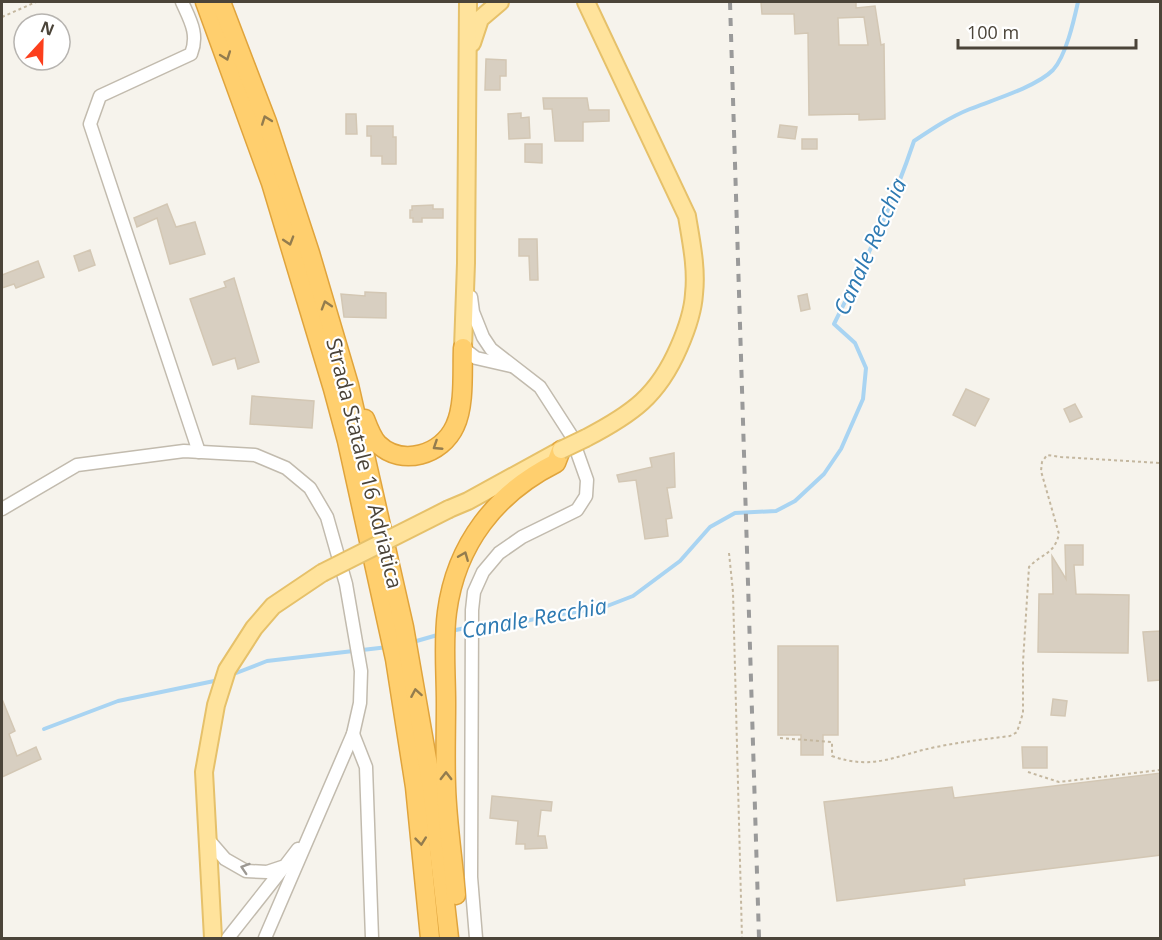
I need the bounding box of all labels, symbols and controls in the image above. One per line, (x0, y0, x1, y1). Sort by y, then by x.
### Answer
north arrow (12, 12, 72, 72)
scale bar (958, 12, 1136, 50)
text: N (37, 15, 58, 41)
text: 100 m (967, 20, 1019, 44)
one-way arrow (218, 50, 231, 61)
one-way arrow (260, 115, 273, 126)
water label: Canale Recchia (825, 173, 913, 319)
one-way arrow (282, 235, 294, 246)
one-way arrow (321, 300, 333, 311)
street label: Strada Statale 16 Adriatica (320, 335, 410, 591)
one-way arrow (433, 438, 443, 450)
one-way arrow (457, 551, 469, 562)
water label: Canale Recchia (459, 589, 609, 645)
one-way arrow (410, 689, 423, 699)
one-way arrow (440, 771, 452, 780)
one-way arrow (414, 837, 427, 846)
one-way arrow (240, 863, 251, 875)

